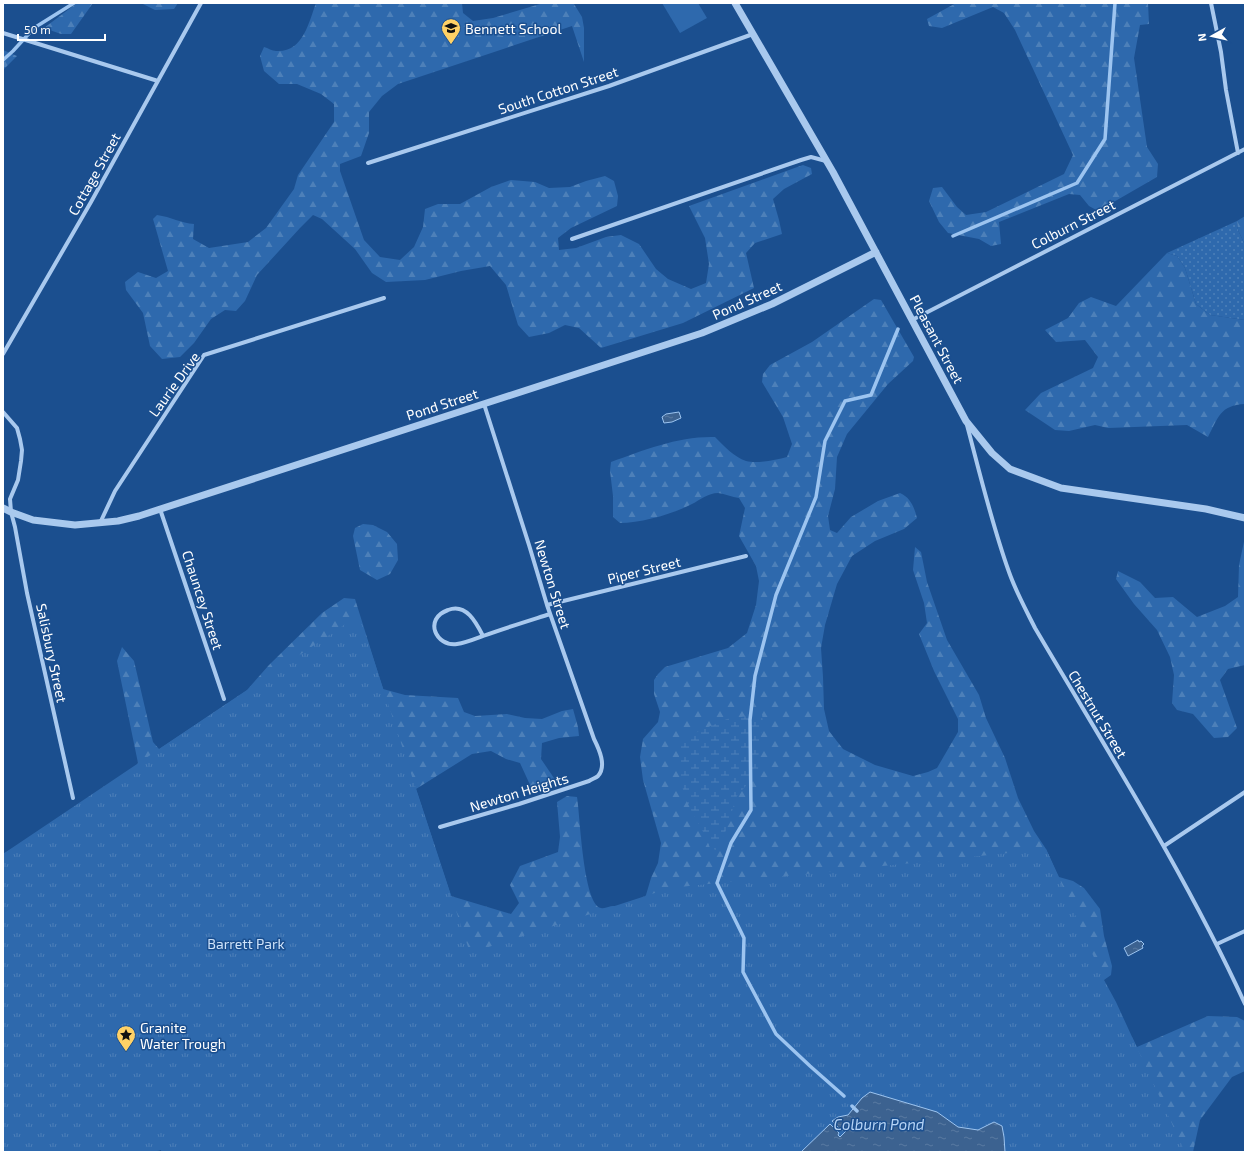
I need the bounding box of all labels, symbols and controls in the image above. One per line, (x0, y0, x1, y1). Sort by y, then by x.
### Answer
scale bar (18, 16, 105, 42)
north arrow (1192, 16, 1232, 56)
school or university icon: Bennett School (440, 17, 462, 45)
place label: Bennett School (465, 20, 563, 37)
text: 50 m (24, 22, 51, 36)
text: N (1195, 33, 1209, 42)
street label: South Cotton Street (496, 63, 620, 117)
street label: Cottage Street (64, 130, 124, 218)
street label: Colburn Street (1028, 196, 1118, 252)
street label: Pond Street (710, 277, 784, 323)
street label: Pleasant Street (907, 292, 967, 386)
street label: Laurie Drive (145, 348, 203, 420)
street label: Pond Street (404, 384, 480, 424)
street label: Newton Street (531, 537, 575, 631)
street label: Chauncey Street (179, 548, 227, 652)
street label: Piper Street (606, 553, 682, 587)
street label: Salisbury Street (33, 602, 71, 704)
street label: Chestnut Street (1065, 667, 1131, 761)
street label: Newton Heights (468, 769, 570, 815)
park label: Barrett Park (207, 935, 285, 952)
place label: Granite Water Trough (140, 1019, 226, 1052)
place icon: Granite Water Trough (115, 1024, 137, 1052)
water label: Colburn Pond (834, 1115, 925, 1133)

